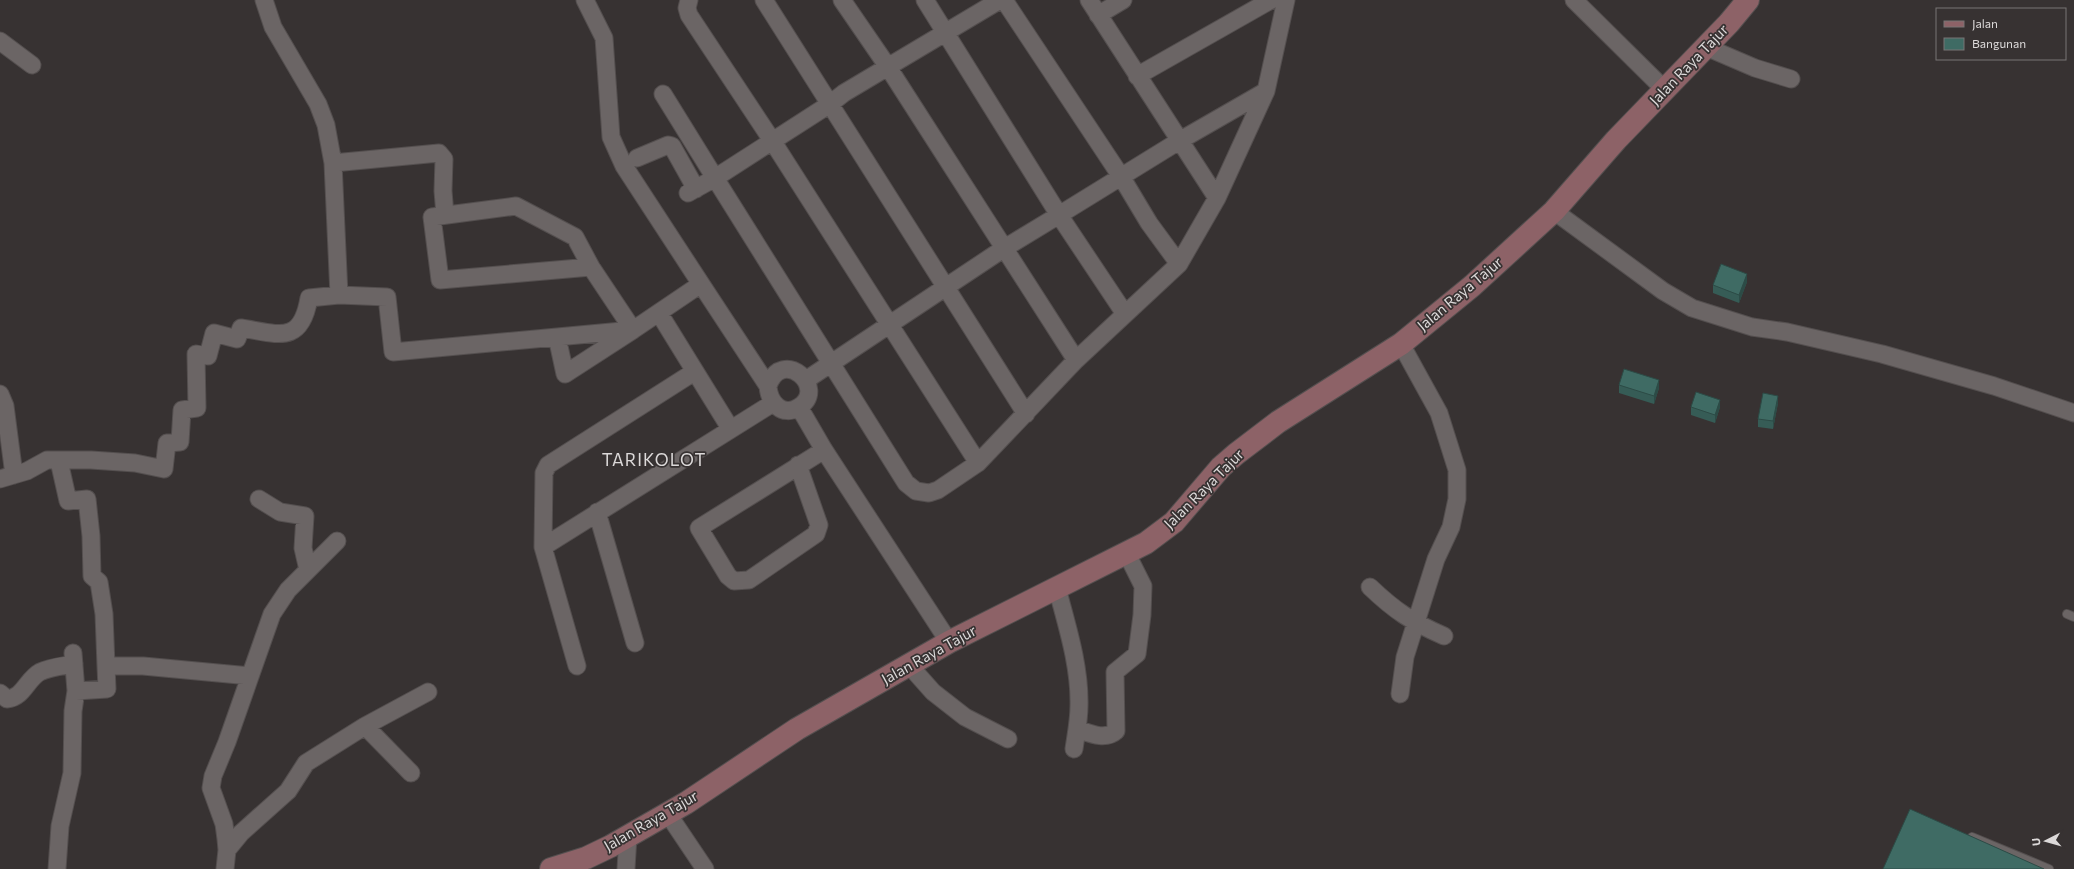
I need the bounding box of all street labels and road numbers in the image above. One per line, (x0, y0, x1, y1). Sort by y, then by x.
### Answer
street label: Jalan Raya Tajur (1645, 20, 1731, 109)
street label: Jalan Raya Tajur (1413, 252, 1506, 334)
street label: Jalan Raya Tajur (1160, 445, 1247, 532)
street label: Jalan Raya Tajur (878, 621, 979, 688)
street label: Jalan Raya Tajur (600, 786, 701, 854)

